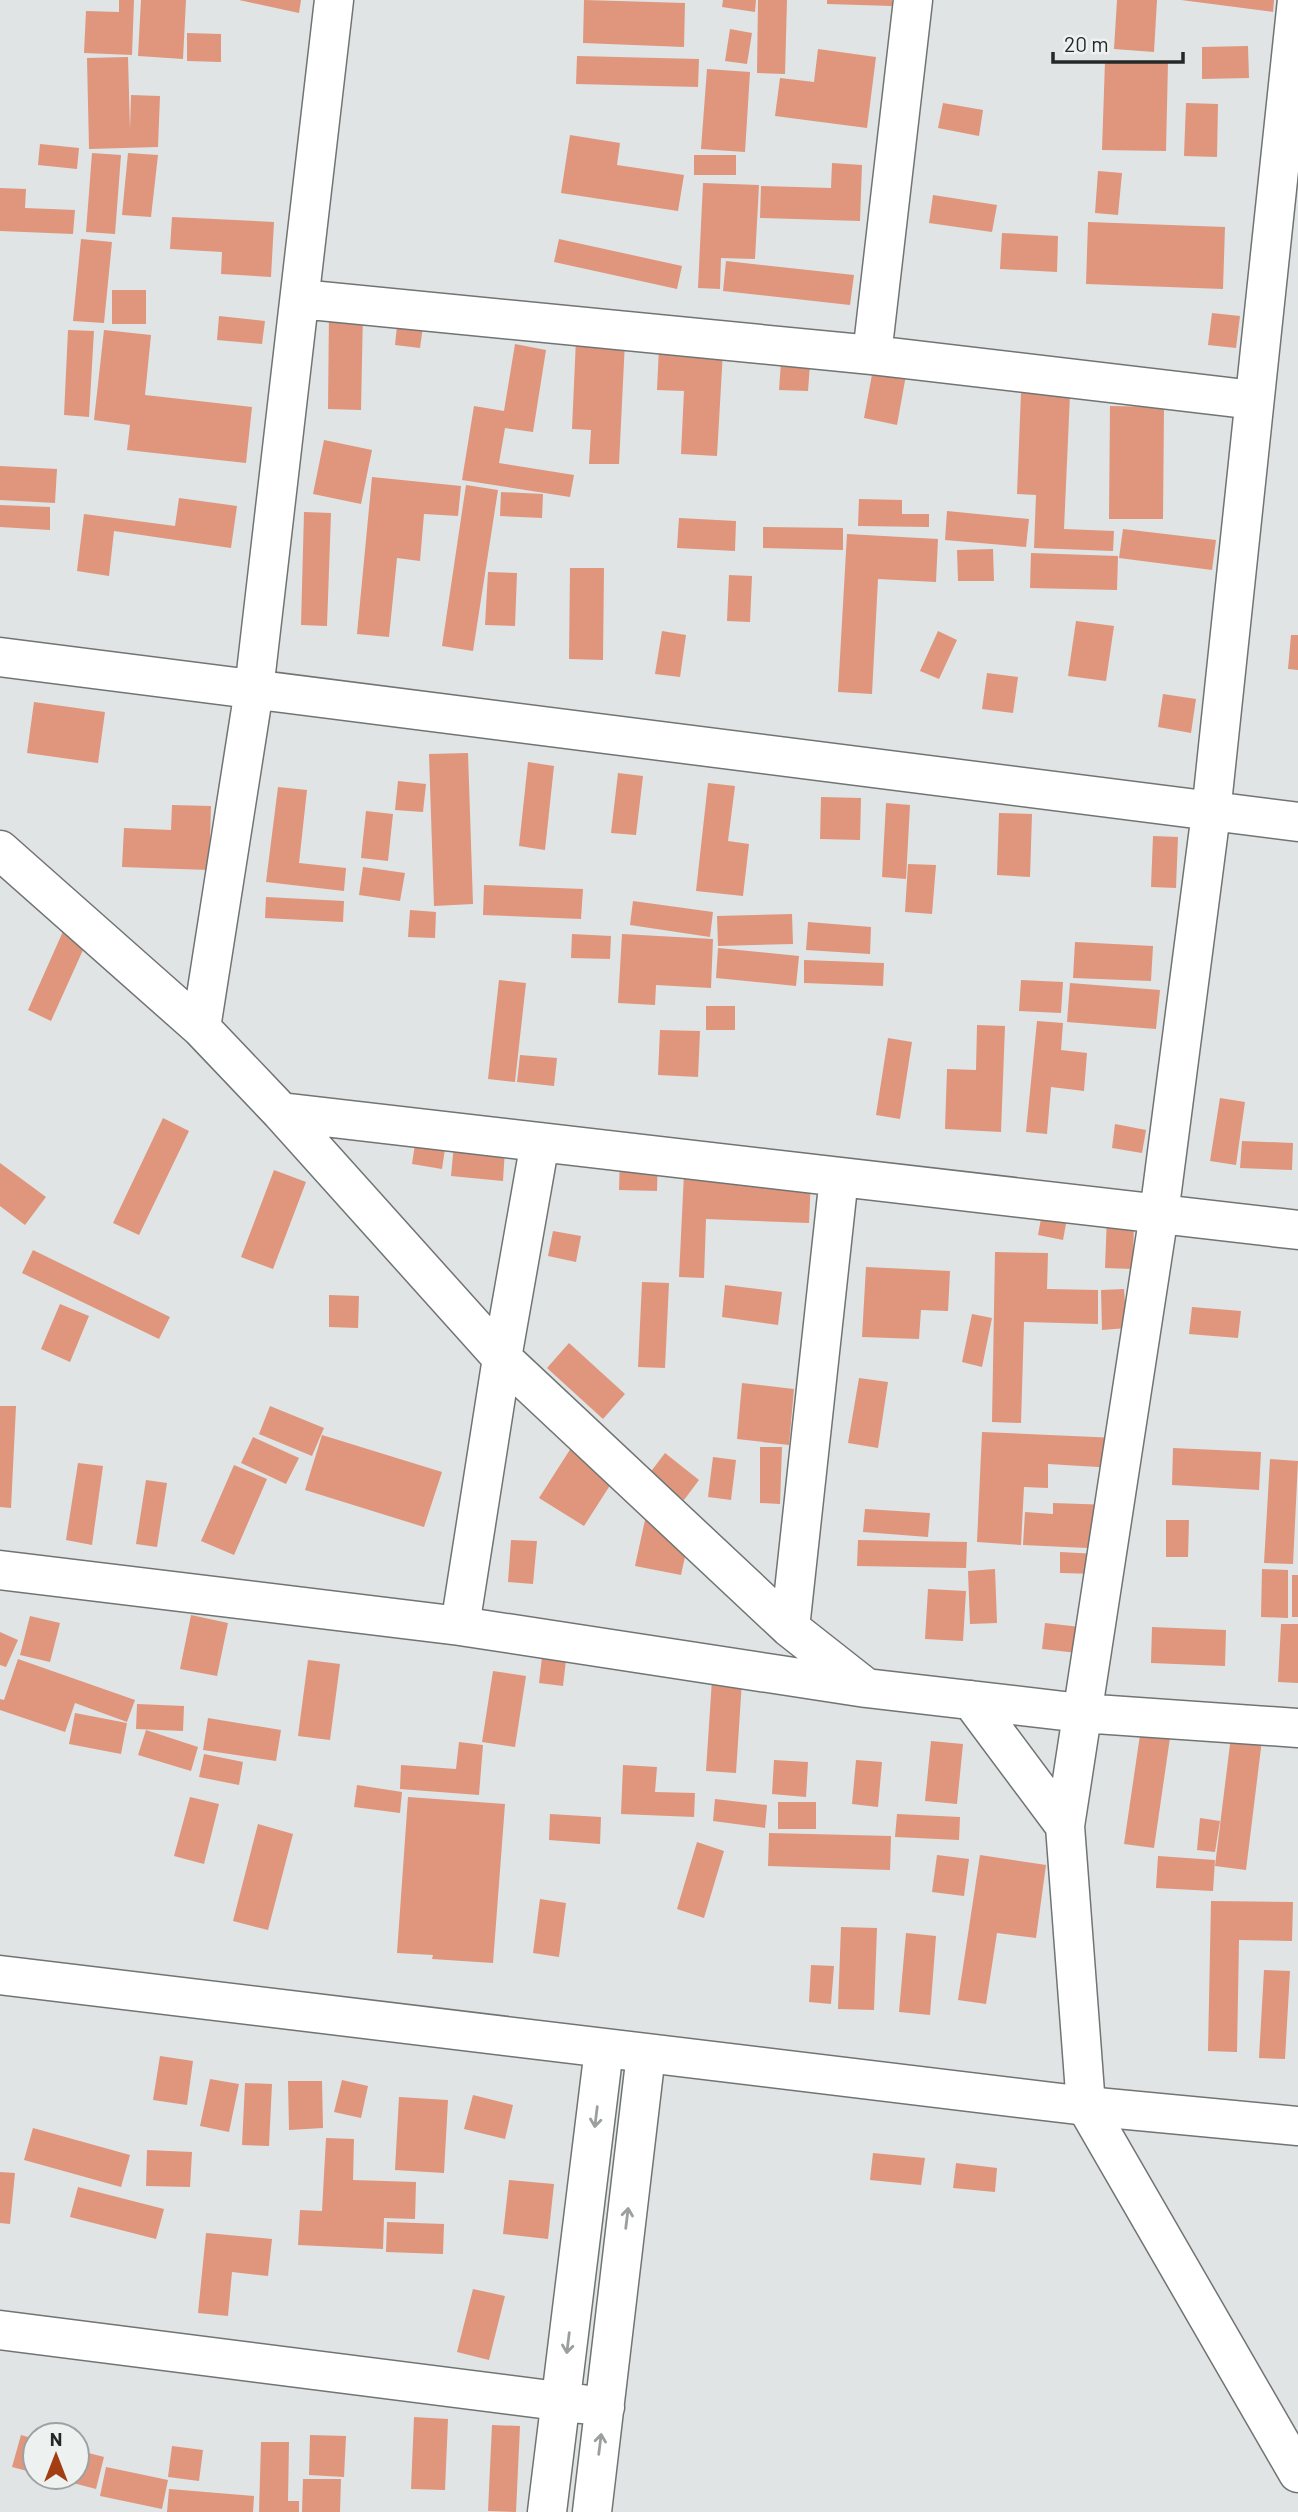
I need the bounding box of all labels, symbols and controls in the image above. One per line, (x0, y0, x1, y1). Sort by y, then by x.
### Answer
scale bar (1053, 21, 1182, 65)
text: 20 m (1064, 31, 1109, 56)
one-way arrow (589, 2105, 602, 2128)
one-way arrow (620, 2207, 633, 2230)
one-way arrow (562, 2331, 575, 2354)
north arrow (21, 2421, 91, 2491)
text: N (50, 2427, 62, 2450)
one-way arrow (594, 2433, 607, 2456)

